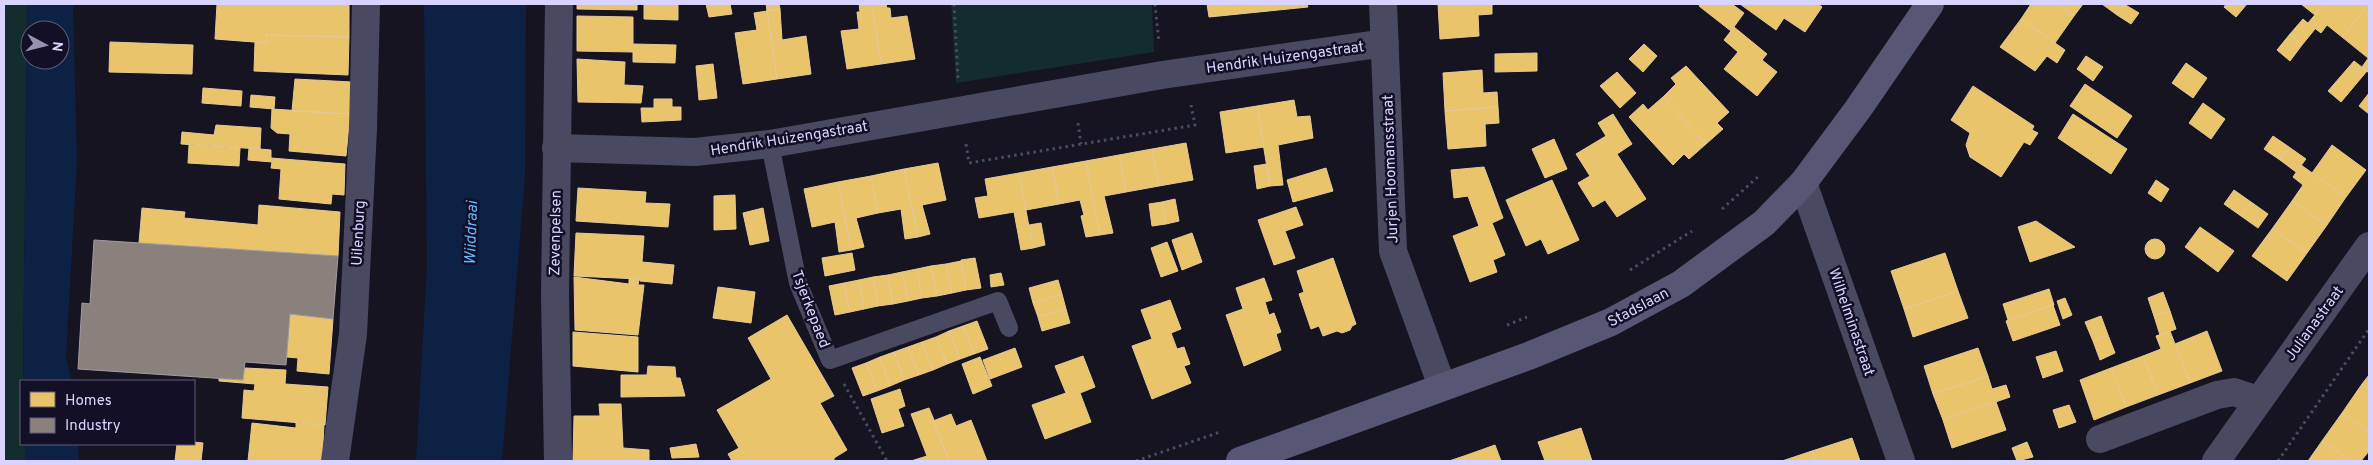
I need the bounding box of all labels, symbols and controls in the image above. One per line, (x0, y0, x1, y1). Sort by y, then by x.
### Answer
north arrow (20, 20, 70, 70)
street label: Hendrik Huizengastraat (1205, 38, 1365, 79)
text: N (47, 40, 65, 52)
street label: Jurjen Hoomansstraat (1379, 94, 1404, 244)
street label: Hendrik Huizengastraat (709, 118, 869, 161)
street label: Zevenpelsen (546, 190, 567, 276)
street label: Uilenburg (348, 200, 371, 266)
water label: Wiiddraai (461, 200, 483, 266)
street label: Wilhelminastraat (1823, 266, 1878, 379)
street label: Tsjerkepaed (786, 268, 833, 351)
street label: Julianastraat (2282, 283, 2349, 365)
street label: Stadslaan (1605, 284, 1672, 332)
legend (20, 380, 195, 445)
text: Homes (65, 392, 112, 411)
text: Industry (65, 417, 121, 436)

